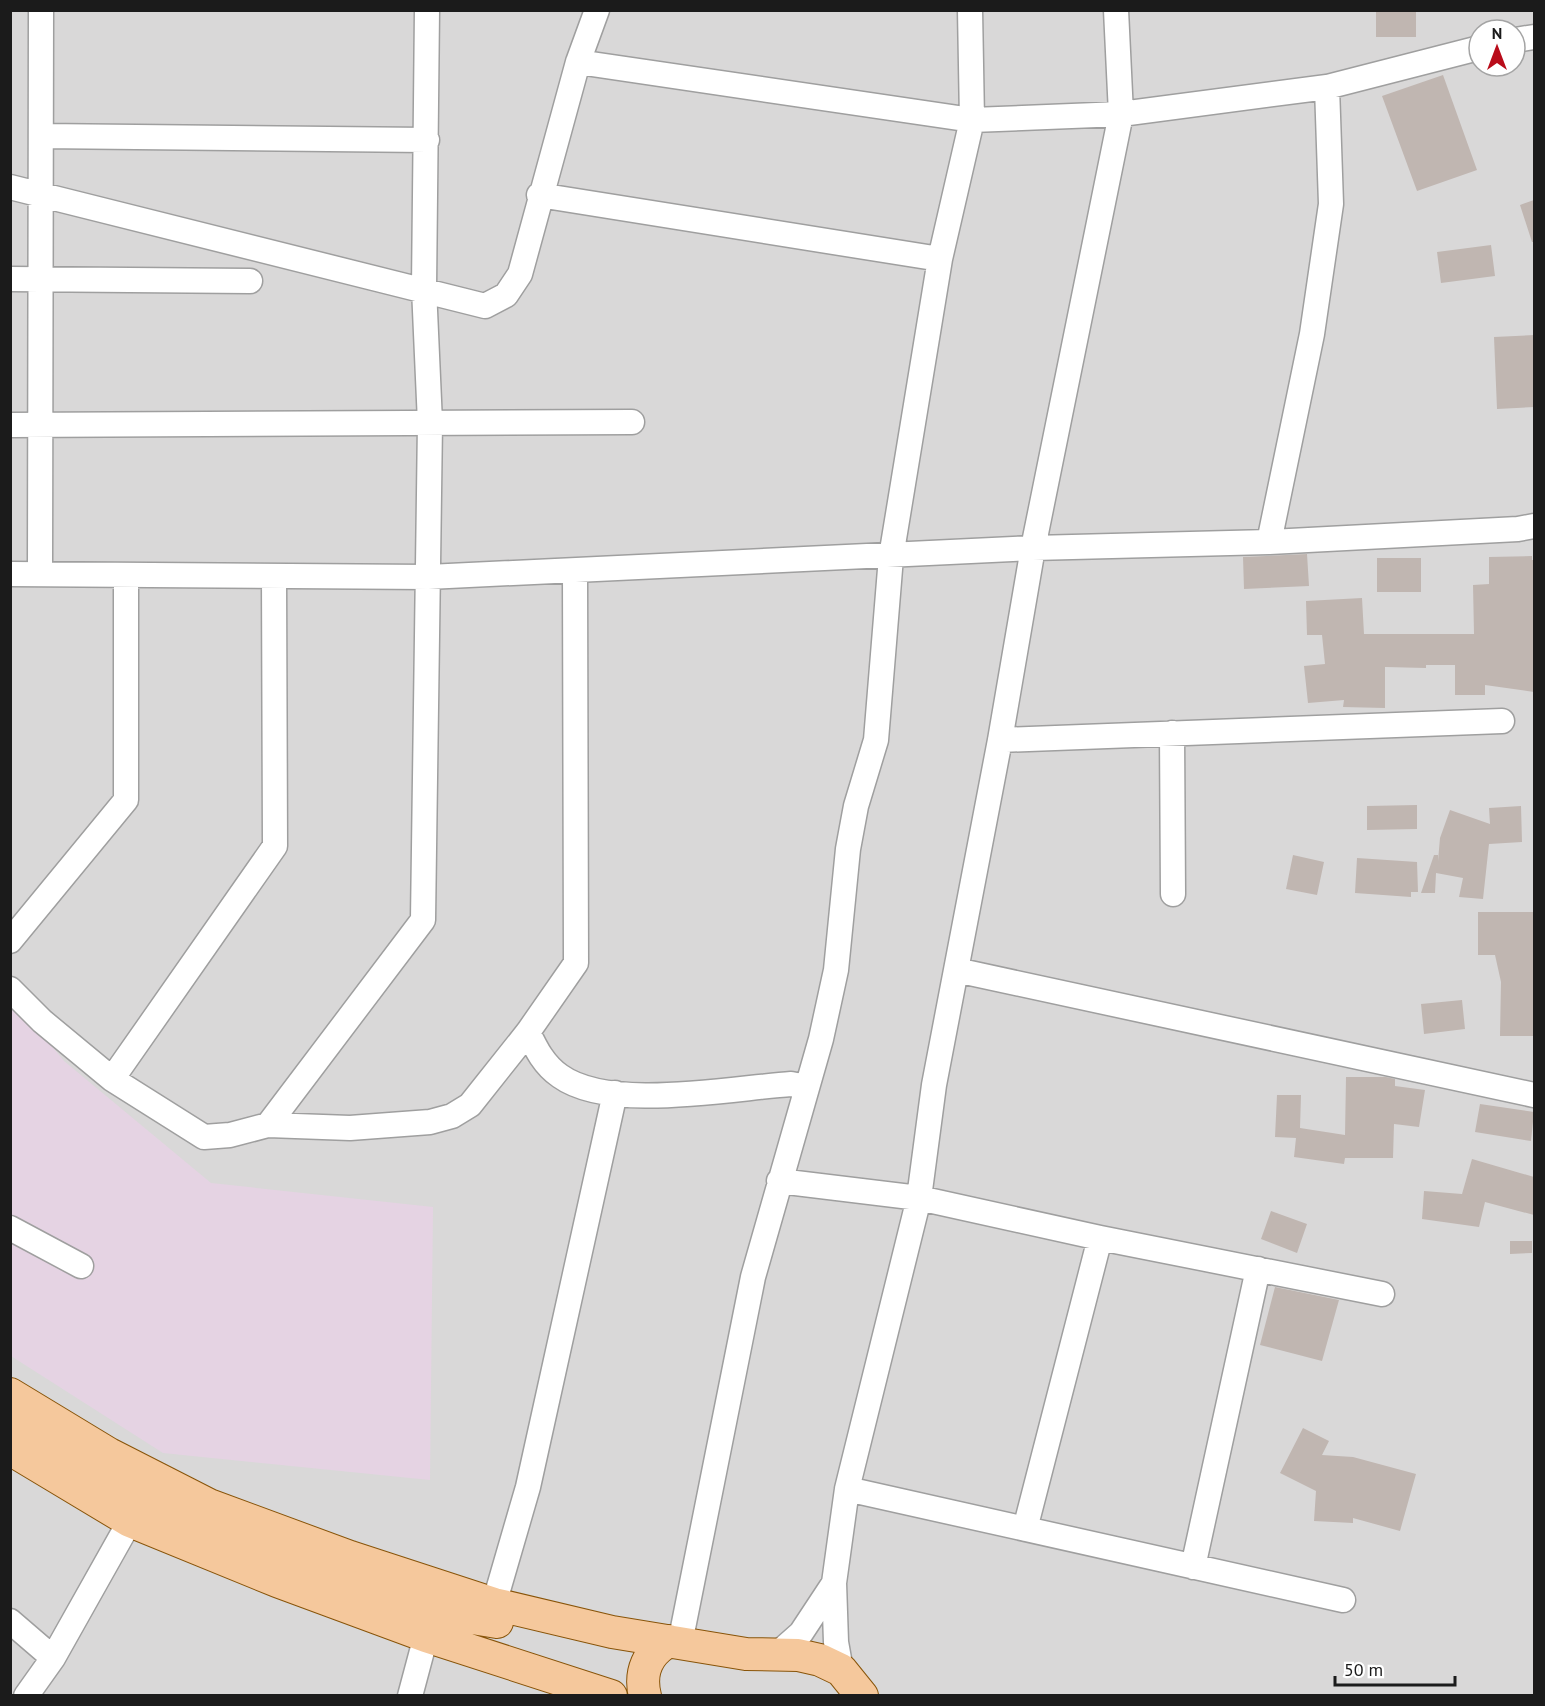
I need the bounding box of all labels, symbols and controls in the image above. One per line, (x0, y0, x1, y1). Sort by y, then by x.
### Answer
north arrow (1467, 18, 1527, 78)
text: N (1492, 23, 1502, 43)
scale bar (1335, 1649, 1455, 1687)
text: 50 m (1344, 1658, 1383, 1681)

